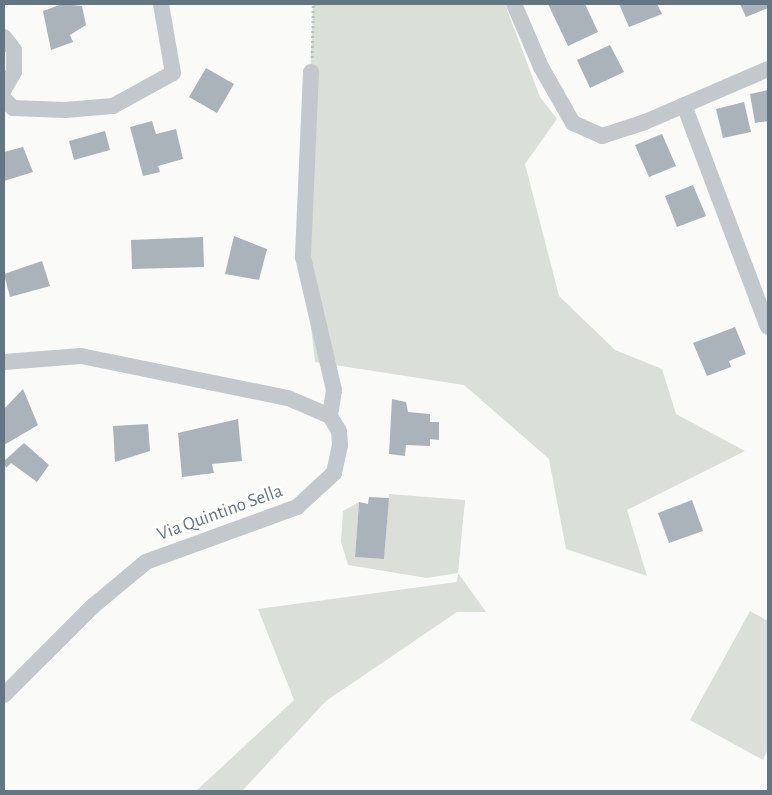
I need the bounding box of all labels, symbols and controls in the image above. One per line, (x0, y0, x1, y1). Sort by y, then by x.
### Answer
street label: Via Quintino Sella (154, 480, 286, 546)

